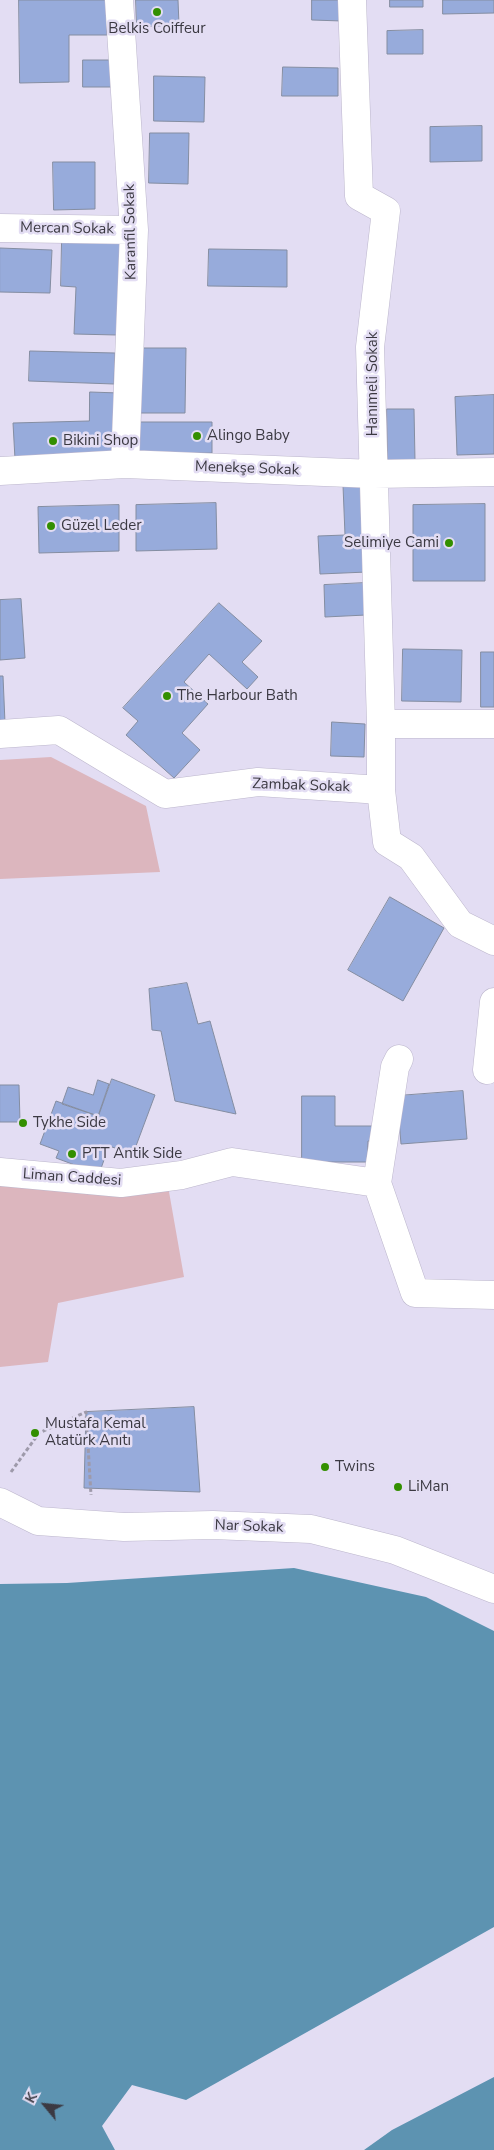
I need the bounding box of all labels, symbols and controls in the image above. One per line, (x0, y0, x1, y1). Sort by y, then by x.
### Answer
marker: Belkis Coiffeur (151, 6, 163, 18)
place label: Belkis Coiffeur (108, 20, 206, 38)
street label: Karanfil Sokak (121, 184, 141, 280)
street label: Mercan Sokak (20, 219, 114, 239)
street label: Hanımeli Sokak (364, 332, 382, 436)
place label: Alingo Baby (207, 427, 290, 445)
marker: Alingo Baby (191, 430, 203, 442)
place label: Bikini Shop (63, 432, 138, 450)
marker: Bikini Shop (47, 435, 59, 447)
street label: Menekşe Sokak (195, 458, 299, 480)
place label: Güzel Leder (61, 517, 142, 535)
marker: Güzel Leder (45, 520, 57, 532)
place label: Selimiye Cami (344, 534, 439, 552)
marker: Selimiye Cami (443, 537, 455, 549)
place label: The Harbour Bath (177, 687, 298, 705)
marker: The Harbour Bath (161, 690, 173, 702)
street label: Zambak Sokak (252, 775, 350, 797)
place label: Tykhe Side (33, 1114, 106, 1132)
marker: Tykhe Side (17, 1117, 29, 1129)
place label: PTT Antik Side (82, 1145, 182, 1163)
marker: PTT Antik Side (66, 1148, 78, 1160)
street label: Liman Caddesi (22, 1166, 122, 1190)
place label: Mustafa Kemal Atatürk Anıtı (45, 1415, 146, 1450)
marker: Mustafa Kemal Atatürk Anıtı (29, 1427, 41, 1439)
place label: Twins (335, 1458, 375, 1476)
marker: Twins (319, 1461, 331, 1473)
place label: LiMan (408, 1478, 449, 1496)
marker: LiMan (392, 1481, 404, 1493)
street label: Nar Sokak (214, 1517, 284, 1537)
north arrow (20, 2080, 70, 2130)
text: K (21, 2089, 42, 2106)

